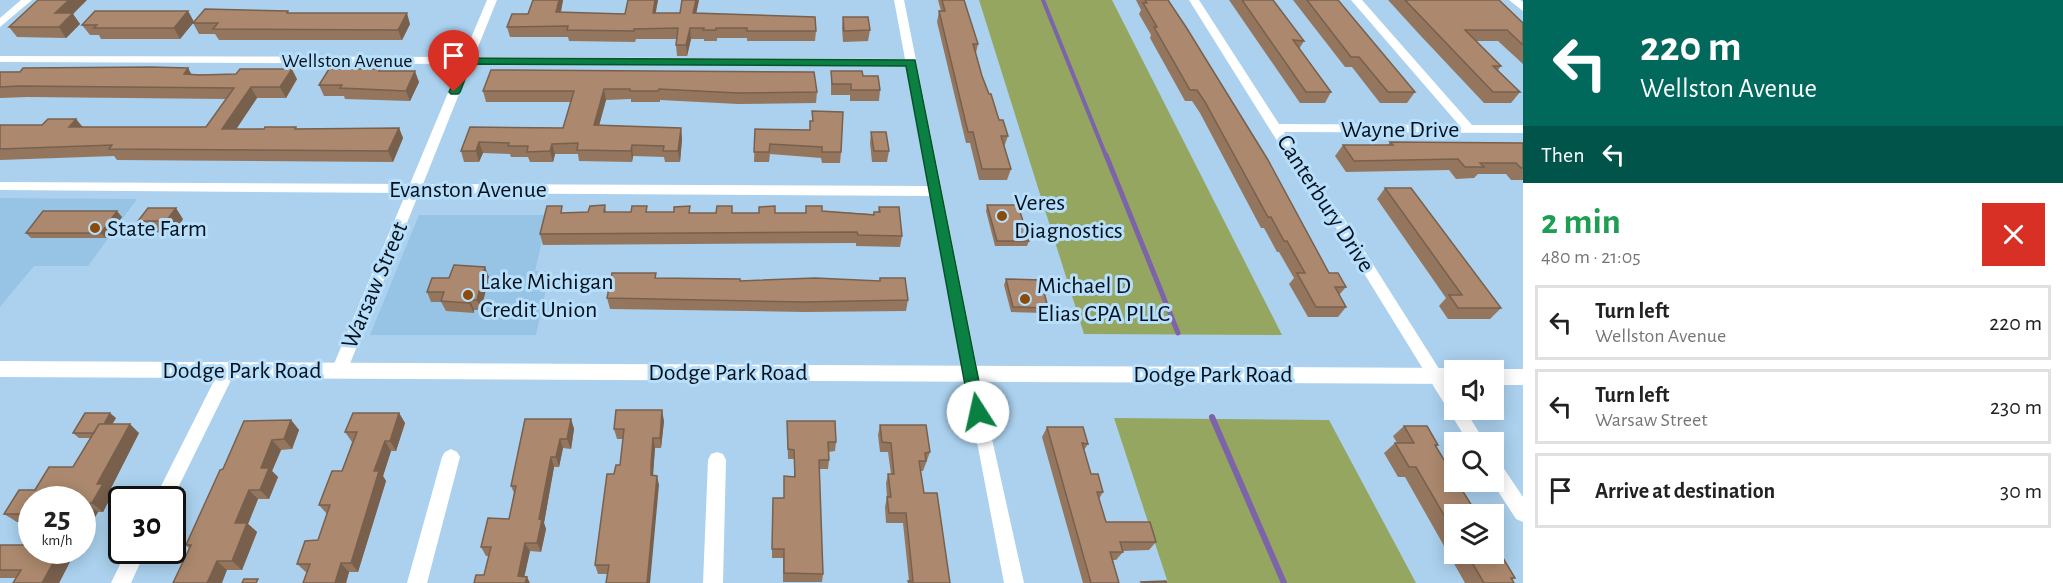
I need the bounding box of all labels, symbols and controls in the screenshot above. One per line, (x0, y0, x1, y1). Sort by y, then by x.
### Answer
icon: left (1541, 24, 1619, 102)
text: 220 m (1640, 26, 1742, 68)
pin (428, 30, 479, 92)
icon: arrive (437, 39, 470, 72)
street label: Wellston Avenue (281, 51, 413, 71)
text: Wellston Avenue (1640, 75, 1817, 102)
street label: Wayne Drive (1341, 118, 1459, 142)
street label: Canterbury Drive (1272, 131, 1378, 276)
icon: left (1597, 138, 1630, 171)
text: Then (1541, 144, 1585, 166)
street label: Evanston Avenue (389, 178, 547, 202)
place label: Veres Diagnostics (1014, 191, 1123, 243)
button: close (1982, 203, 2045, 266)
text: 2 min (1541, 204, 1621, 240)
marker: Veres Diagnostics (995, 209, 1009, 223)
place label: State Farm (107, 217, 207, 241)
street label: Warsaw Street (337, 218, 412, 352)
marker: State Farm (88, 221, 102, 235)
text: 480 m · 21:05 (1541, 247, 1641, 267)
place label: Lake Michigan Credit Union (480, 270, 614, 322)
place label: Michael D Elias CPA PLLC (1037, 274, 1170, 326)
marker: Lake Michigan Credit Union (461, 288, 475, 302)
marker: Michael D Elias CPA PLLC (1018, 292, 1032, 306)
text: Turn left (1595, 300, 1669, 322)
icon: left (1544, 306, 1577, 339)
text: 220 m (1989, 312, 2042, 334)
text: Wellston Avenue (1595, 326, 1726, 346)
street label: Dodge Park Road (162, 359, 322, 383)
map controls (1444, 360, 1504, 564)
button: sound (1444, 360, 1504, 420)
street label: Dodge Park Road (648, 361, 808, 385)
street label: Dodge Park Road (1133, 363, 1293, 387)
position arrow (946, 380, 1010, 444)
text: Turn left (1595, 384, 1669, 406)
icon: left (1544, 390, 1577, 423)
text: 230 m (1990, 396, 2042, 418)
text: Warsaw Street (1595, 410, 1708, 430)
button: search (1444, 432, 1504, 492)
icon: arrive (1544, 474, 1577, 507)
text: Arrive at destination (1595, 480, 1775, 502)
text: 30 m (2000, 480, 2042, 502)
speed limit sign: 30 (108, 486, 186, 564)
text: 25 (43, 503, 71, 533)
button: layers (1444, 504, 1504, 564)
text: km/h (42, 533, 72, 548)

